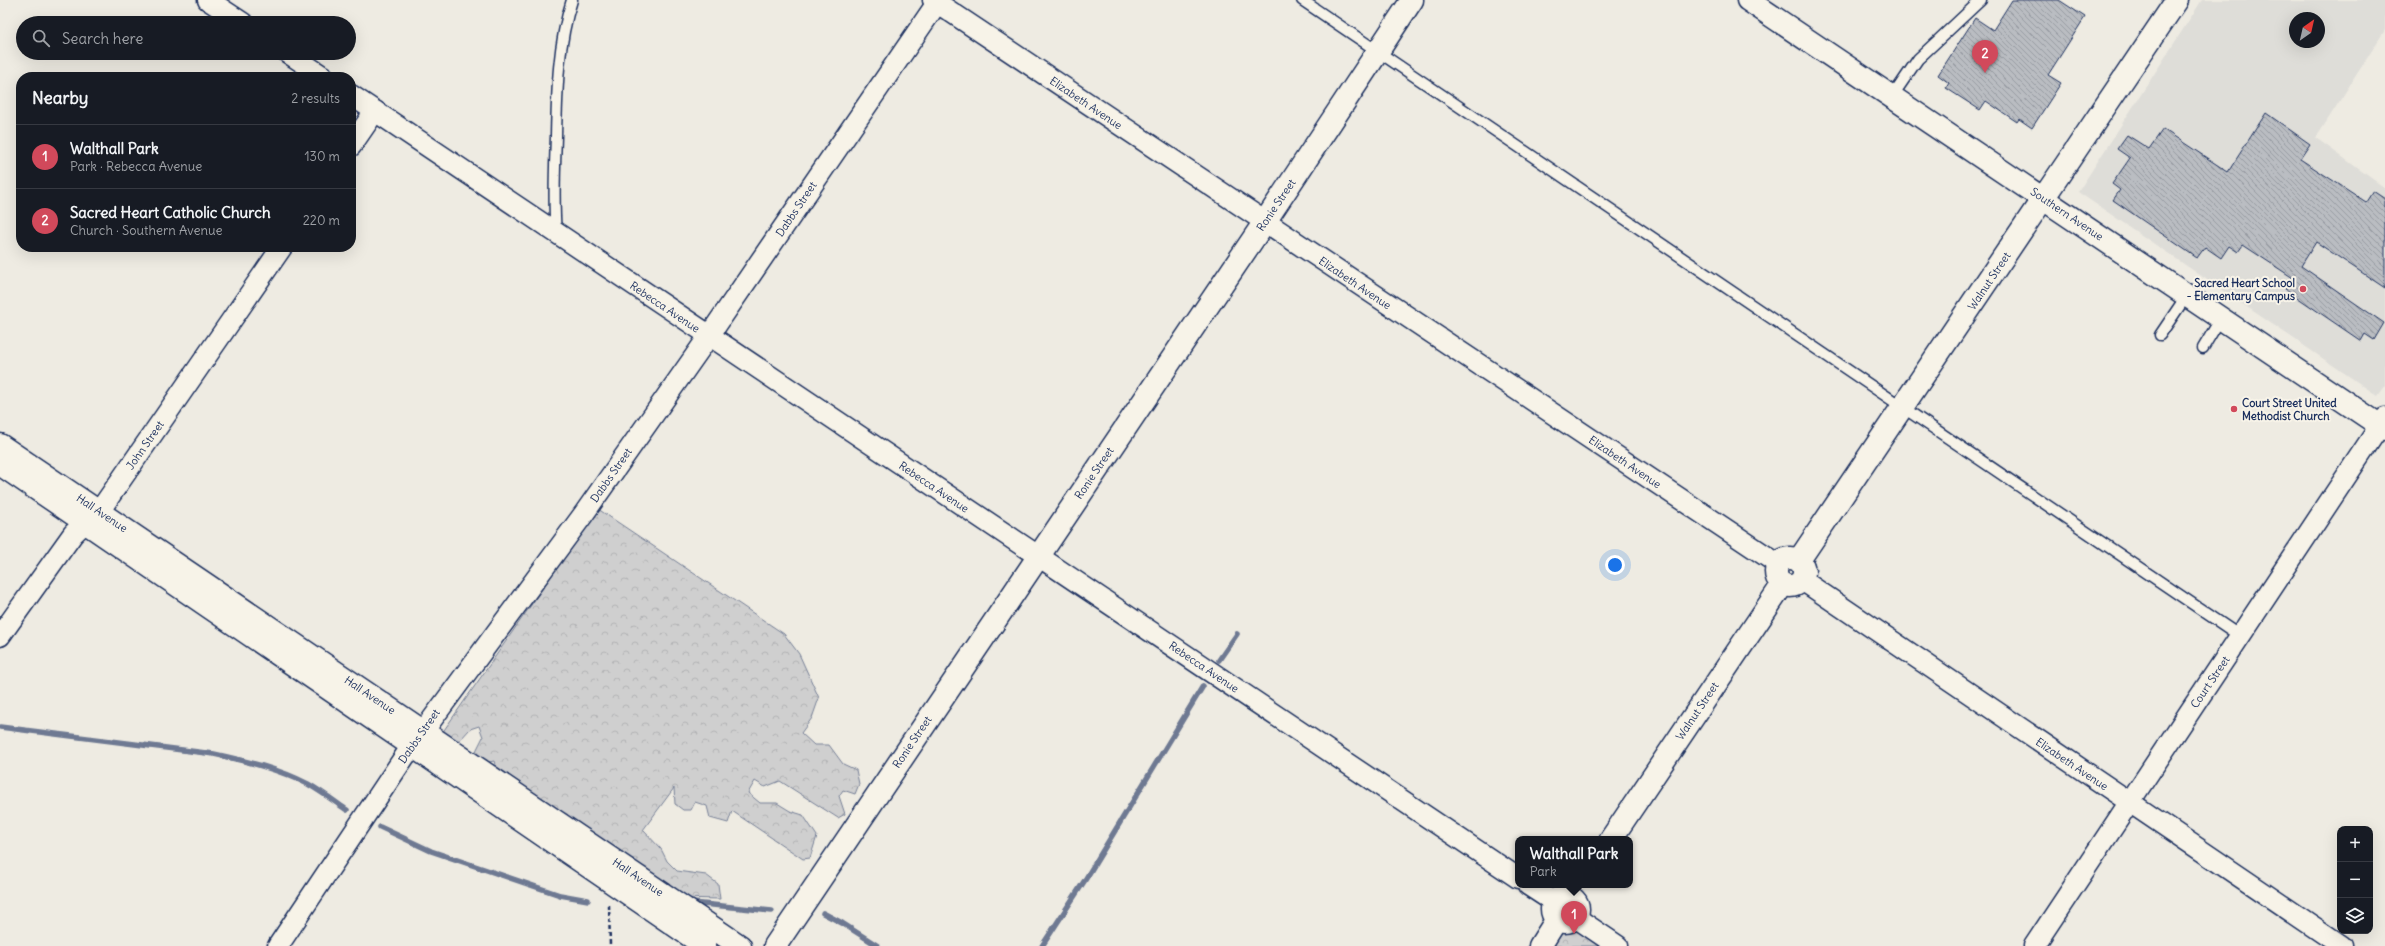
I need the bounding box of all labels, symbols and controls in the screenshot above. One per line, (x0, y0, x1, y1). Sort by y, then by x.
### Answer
north arrow (2289, 12, 2325, 48)
search box (16, 16, 356, 60)
icon: search (30, 27, 52, 49)
text: Search here (62, 29, 143, 48)
pin: 2 (1972, 40, 1998, 73)
street label: Elizabeth Avenue (1047, 74, 1125, 132)
text: Nearby (32, 87, 88, 109)
text: 2 results (291, 90, 340, 107)
text: Walthall Park (70, 139, 159, 158)
text: 1 (42, 148, 48, 165)
text: 130 m (304, 148, 340, 165)
text: Park · Rebecca Avenue (70, 158, 202, 175)
street label: Ronie Street (1253, 176, 1299, 234)
street label: Dabbs Street (773, 179, 820, 239)
street label: Southern Avenue (2028, 184, 2106, 244)
text: Sacred Heart Catholic Church (70, 203, 271, 222)
text: 2 (41, 212, 49, 229)
text: 220 m (303, 212, 340, 229)
text: Church · Southern Avenue (70, 222, 222, 239)
street label: Walnut Street (1965, 249, 2014, 313)
street label: Elizabeth Avenue (1316, 254, 1394, 312)
place label: Sacred Heart School - Elementary Campus (2187, 276, 2295, 304)
street label: Rebecca Avenue (627, 278, 703, 336)
marker: Sacred Heart School - Elementary Campus (2298, 284, 2308, 294)
place label: Court Street United Methodist Church (2242, 396, 2337, 423)
marker: Court Street United Methodist Church (2229, 404, 2239, 414)
street label: John Street (123, 418, 167, 472)
street label: Elizabeth Avenue (1586, 433, 1664, 491)
street label: Ronie Street (1071, 444, 1117, 502)
street label: Dabbs Street (587, 445, 635, 505)
street label: Rebecca Avenue (896, 458, 972, 516)
street label: Hall Avenue (74, 491, 130, 535)
your location (1605, 555, 1625, 575)
street label: Rebecca Avenue (1166, 638, 1242, 696)
street label: Court Street (2187, 653, 2233, 711)
street label: Hall Avenue (342, 673, 398, 717)
street label: Walnut Street (1673, 679, 1722, 743)
street label: Dabbs Street (395, 706, 443, 766)
street label: Ronie Street (889, 713, 935, 771)
street label: Elizabeth Avenue (2033, 735, 2111, 793)
map controls (2337, 826, 2373, 934)
button: + (2337, 826, 2373, 862)
popup (1515, 836, 1633, 888)
text: Walthall Park (1530, 844, 1618, 863)
street label: Hall Avenue (610, 855, 666, 899)
button: − (2337, 862, 2373, 898)
text: Park (1530, 863, 1557, 880)
button: layers (2337, 898, 2373, 934)
pin: 1 (1561, 901, 1587, 934)

